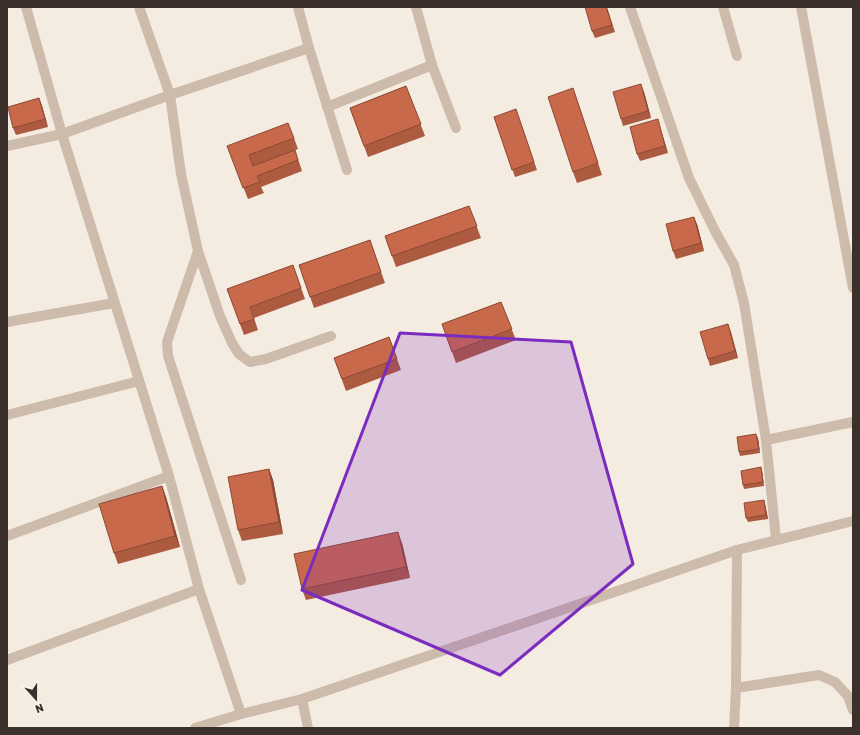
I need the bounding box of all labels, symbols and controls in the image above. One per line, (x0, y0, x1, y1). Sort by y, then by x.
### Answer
north arrow (16, 679, 56, 719)
text: N (33, 700, 45, 715)

